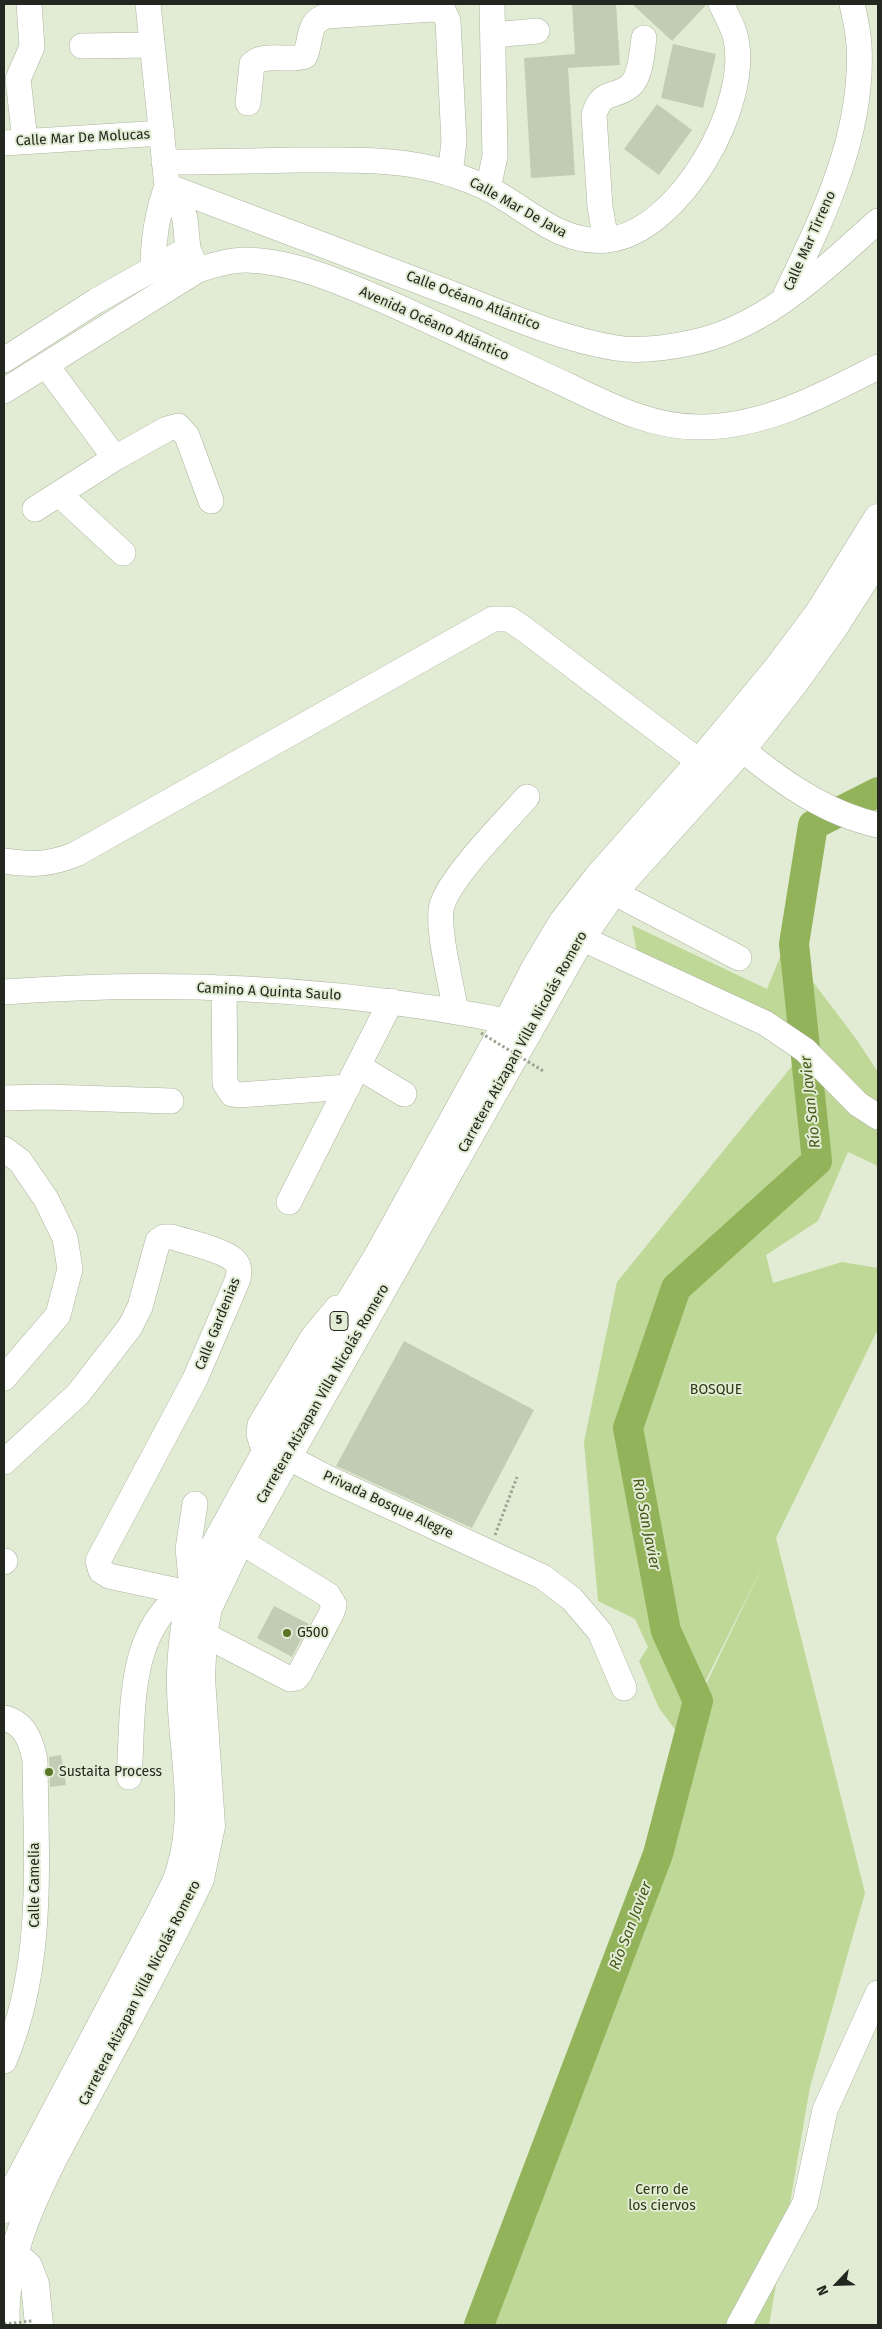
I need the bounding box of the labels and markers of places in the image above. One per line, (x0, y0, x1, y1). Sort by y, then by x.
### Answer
place label: G500 (297, 1625, 328, 1641)
marker: G500 (281, 1627, 293, 1639)
place label: Sustaita Process (59, 1764, 162, 1780)
marker: Sustaita Process (43, 1766, 55, 1778)

